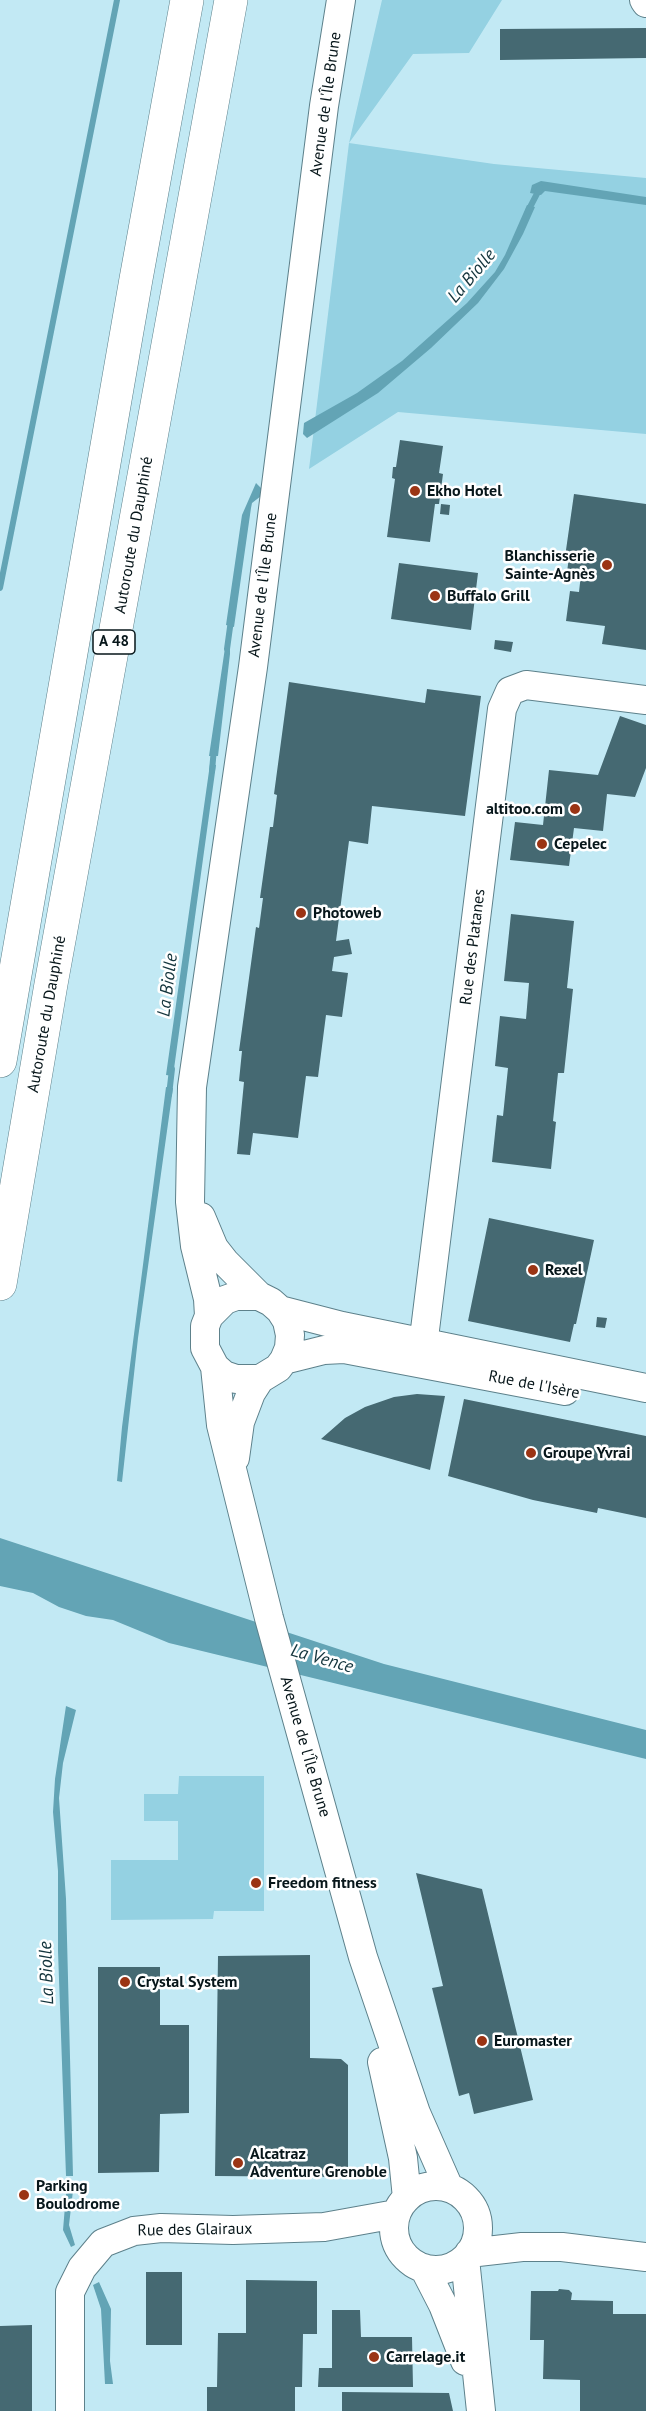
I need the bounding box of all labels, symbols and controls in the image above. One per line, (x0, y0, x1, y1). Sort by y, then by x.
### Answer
street label: Avenue de l'Île Brune (306, 31, 346, 177)
water label: La Biolle (443, 245, 501, 307)
street label: Autoroute du Dauphiné (111, 455, 157, 615)
place label: Ekho Hotel (427, 481, 502, 501)
marker: Ekho Hotel (408, 484, 422, 498)
street label: Avenue de l'Île Brune (245, 512, 281, 658)
place label: Blanchisserie Sainte-Agnès (505, 546, 595, 584)
marker: Blanchisserie Sainte-Agnès (600, 558, 614, 572)
place label: Buffalo Grill (447, 586, 530, 606)
marker: Buffalo Grill (428, 589, 442, 603)
road number: A 48 (93, 630, 135, 654)
place label: altitoo.com (486, 799, 563, 819)
marker: altitoo.com (568, 802, 582, 816)
place label: Cepelec (554, 834, 607, 854)
marker: Cepelec (535, 837, 549, 851)
street label: Rue des Platanes (456, 888, 490, 1006)
place label: Photoweb (313, 903, 382, 923)
marker: Photoweb (294, 906, 308, 920)
street label: Autoroute du Dauphiné (24, 934, 70, 1094)
water label: La Biolle (153, 952, 183, 1018)
place label: Rexel (545, 1260, 583, 1280)
marker: Rexel (526, 1263, 540, 1277)
street label: Rue de l'Isère (487, 1367, 581, 1403)
place label: Groupe Yvrai (543, 1443, 631, 1463)
marker: Groupe Yvrai (524, 1446, 538, 1460)
water label: La Vence (288, 1640, 356, 1678)
street label: Avenue de l'Île Brune (276, 1674, 334, 1820)
place label: Freedom fitness (268, 1873, 377, 1893)
marker: Freedom fitness (249, 1876, 263, 1890)
water label: La Biolle (35, 1941, 59, 2005)
place label: Crystal System (137, 1972, 237, 1992)
marker: Crystal System (118, 1975, 132, 1989)
place label: Euromaster (494, 2031, 572, 2051)
marker: Euromaster (475, 2034, 489, 2048)
place label: Alcatraz Adventure Grenoble (250, 2144, 387, 2182)
marker: Alcatraz Adventure Grenoble (231, 2156, 245, 2170)
place label: Parking Boulodrome (36, 2176, 120, 2214)
marker: Parking Boulodrome (17, 2188, 31, 2202)
street label: Rue des Glairaux (137, 2219, 253, 2241)
place label: Carrelage.it (386, 2347, 465, 2367)
marker: Carrelage.it (367, 2350, 381, 2364)

